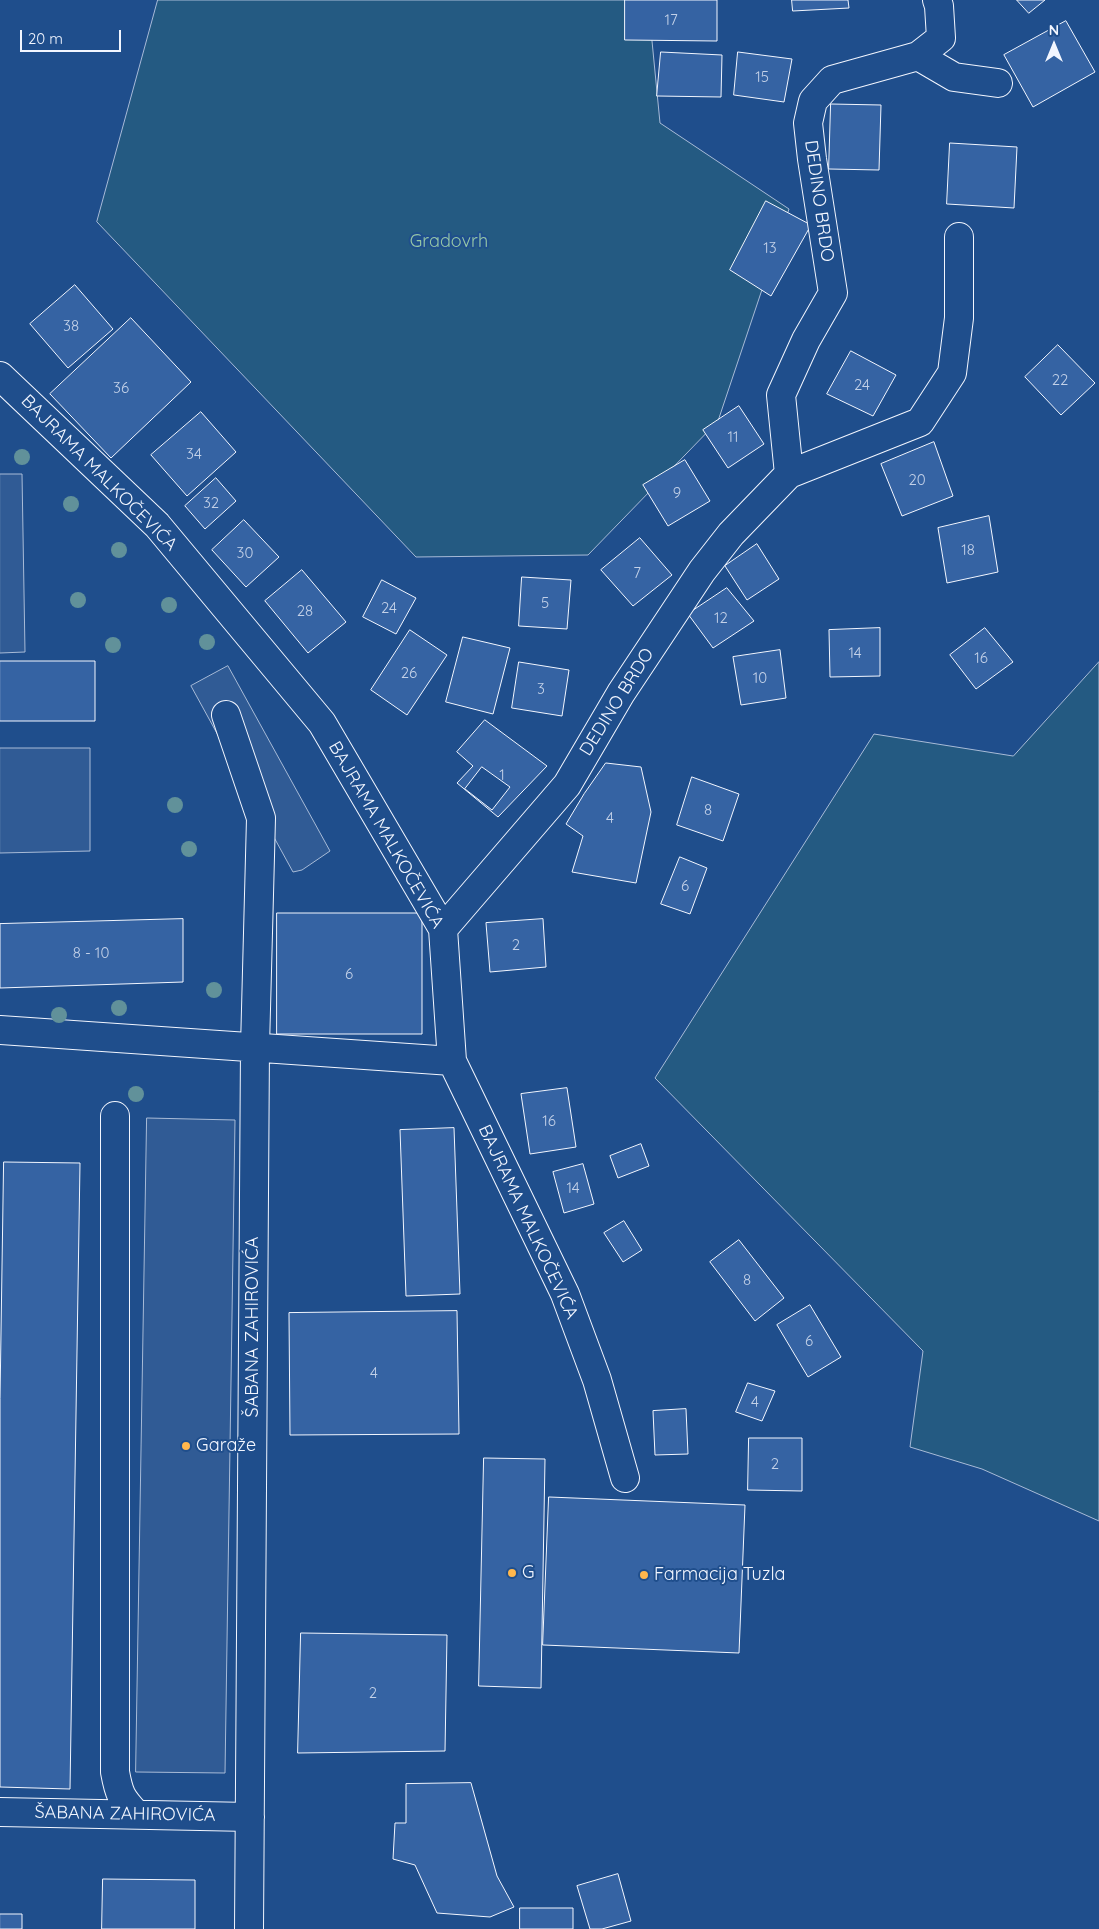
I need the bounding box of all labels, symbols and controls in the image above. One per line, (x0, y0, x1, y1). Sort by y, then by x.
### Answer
house number: 17 (664, 11, 678, 29)
scale bar (22, 20, 124, 52)
north arrow (1029, 20, 1079, 70)
text: N (1049, 21, 1059, 39)
text: 20 m (28, 29, 63, 48)
house number: 15 (755, 68, 769, 86)
street label: DEDINO BRDO (800, 139, 838, 263)
park label: Gradovrh (410, 231, 488, 253)
house number: 13 (763, 239, 777, 257)
house number: 38 (63, 317, 79, 335)
house number: 22 (1052, 371, 1068, 389)
house number: 24 (854, 376, 870, 394)
house number: 36 (113, 379, 129, 397)
street label: BAJRAMA MALKOČEVIĆA (16, 390, 182, 556)
house number: 11 (727, 428, 739, 446)
house number: 34 (186, 445, 202, 463)
house number: 20 (908, 471, 926, 489)
house number: 9 (673, 484, 681, 502)
house number: 32 (203, 494, 219, 512)
house number: 18 (961, 541, 975, 559)
house number: 30 (237, 544, 253, 562)
house number: 7 (633, 564, 641, 582)
house number: 5 (541, 594, 549, 612)
house number: 24 (381, 599, 397, 617)
house number: 28 (297, 602, 313, 620)
house number: 12 (714, 609, 728, 627)
street label: DEDINO BRDO (575, 644, 659, 760)
house number: 14 (848, 644, 862, 662)
house number: 16 (974, 649, 988, 667)
house number: 26 (401, 664, 417, 682)
house number: 10 (753, 669, 767, 687)
house number: 3 (537, 680, 545, 698)
street label: BAJRAMA MALKOČEVIĆA (324, 738, 448, 932)
house number: 1 (499, 766, 505, 784)
house number: 8 (704, 801, 712, 819)
house number: 4 (606, 809, 614, 827)
house number: 6 (681, 877, 689, 895)
house number: 2 (512, 936, 520, 954)
house number: 8 - 10 (73, 944, 109, 962)
house number: 6 (345, 965, 353, 983)
house number: 16 (542, 1112, 556, 1130)
street label: BAJRAMA MALKOČEVIĆA (473, 1121, 583, 1323)
house number: 14 (566, 1179, 580, 1197)
street label: ŠABANA ZAHIROVIĆA (242, 1237, 264, 1417)
house number: 8 (743, 1271, 751, 1289)
house number: 6 (805, 1332, 813, 1350)
house number: 4 (370, 1364, 378, 1382)
house number: 4 (751, 1393, 759, 1411)
place label: Garaže (196, 1435, 256, 1457)
marker: Garaže (180, 1440, 192, 1452)
house number: 2 (771, 1455, 779, 1473)
place label: G (522, 1562, 535, 1584)
place label: Farmacija Tuzla (654, 1564, 785, 1586)
marker: G (506, 1567, 518, 1579)
marker: Farmacija Tuzla (638, 1569, 650, 1581)
house number: 2 (369, 1684, 377, 1702)
street label: ŠABANA ZAHIROVIĆA (34, 1802, 216, 1826)

